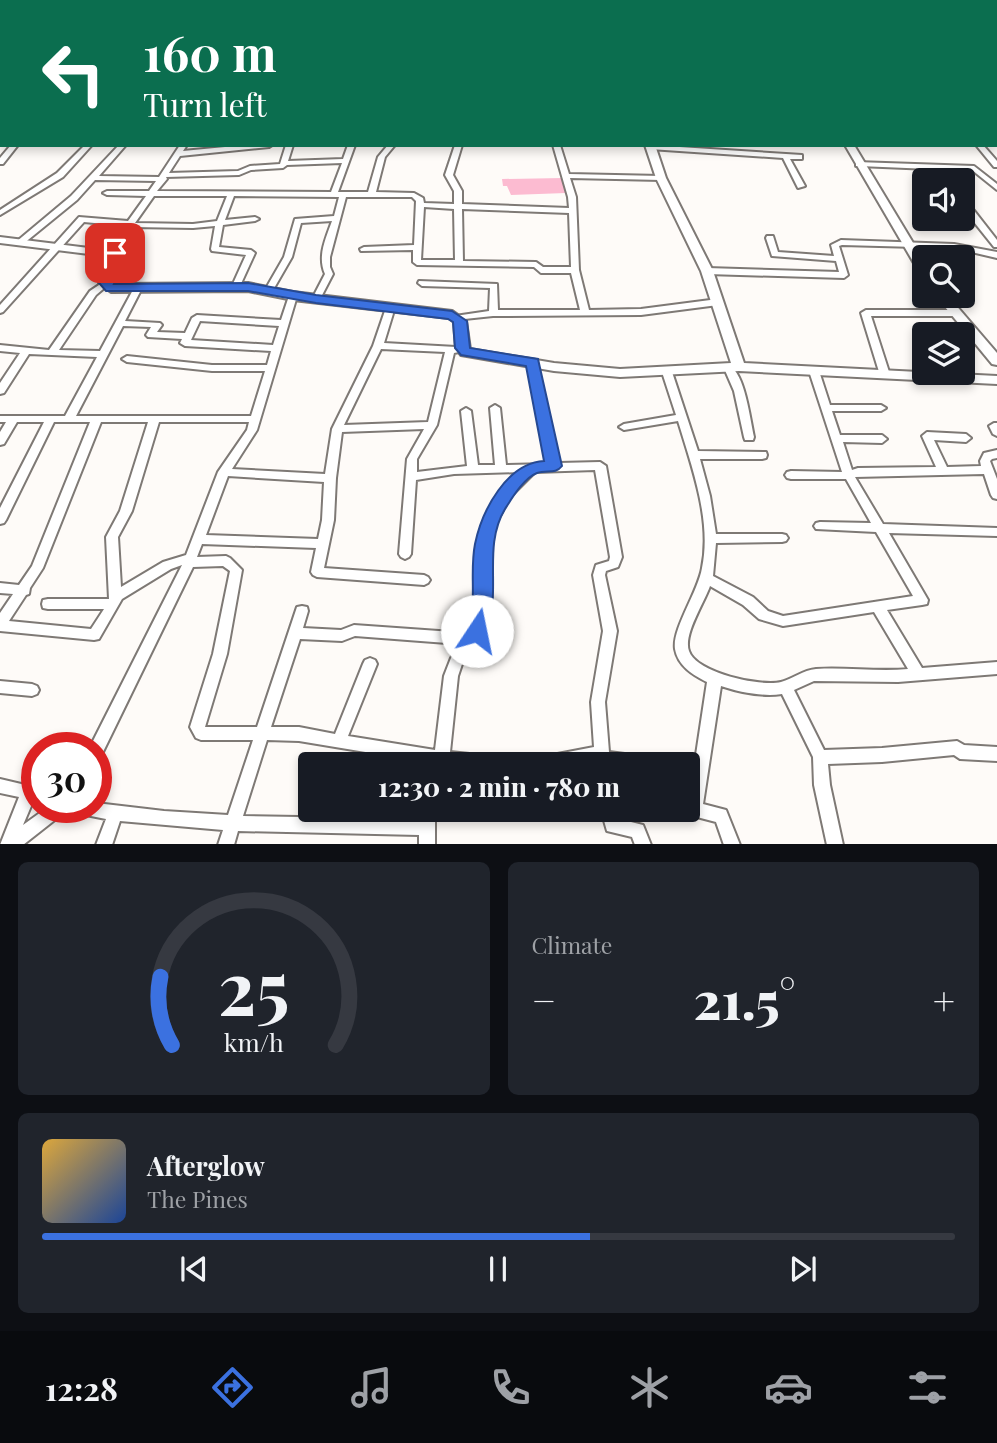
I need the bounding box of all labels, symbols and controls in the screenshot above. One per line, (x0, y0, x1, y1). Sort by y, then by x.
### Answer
text: 160 m (143, 19, 277, 84)
icon: left (28, 28, 119, 119)
text: Turn left (143, 82, 267, 125)
map controls (912, 168, 975, 385)
button: sound (912, 168, 975, 231)
pin (85, 223, 145, 283)
icon: arrive (96, 234, 134, 272)
button: search (912, 245, 975, 308)
button: layers (912, 322, 975, 385)
position arrow (440, 594, 514, 668)
speed limit sign: 30 (21, 732, 112, 823)
text: 12:30 · 2 min · 780 m (378, 769, 620, 804)
text: Climate (532, 929, 612, 960)
text: 25 (218, 936, 290, 1033)
text: 21.5° (693, 964, 795, 1033)
text: − (532, 974, 556, 1025)
text: + (933, 974, 955, 1025)
text: km/h (224, 1024, 284, 1057)
text: Afterglow (147, 1148, 265, 1183)
text: The Pines (147, 1183, 248, 1214)
icon: previous (175, 1250, 213, 1288)
icon: pause (479, 1250, 517, 1288)
icon: next (784, 1250, 822, 1288)
icon: directions (208, 1363, 257, 1412)
icon: music (347, 1363, 396, 1412)
icon: phone (486, 1363, 535, 1412)
icon: climate (625, 1363, 674, 1412)
icon: car (764, 1363, 813, 1412)
icon: filters (903, 1363, 952, 1412)
text: 12:28 (45, 1366, 118, 1409)

